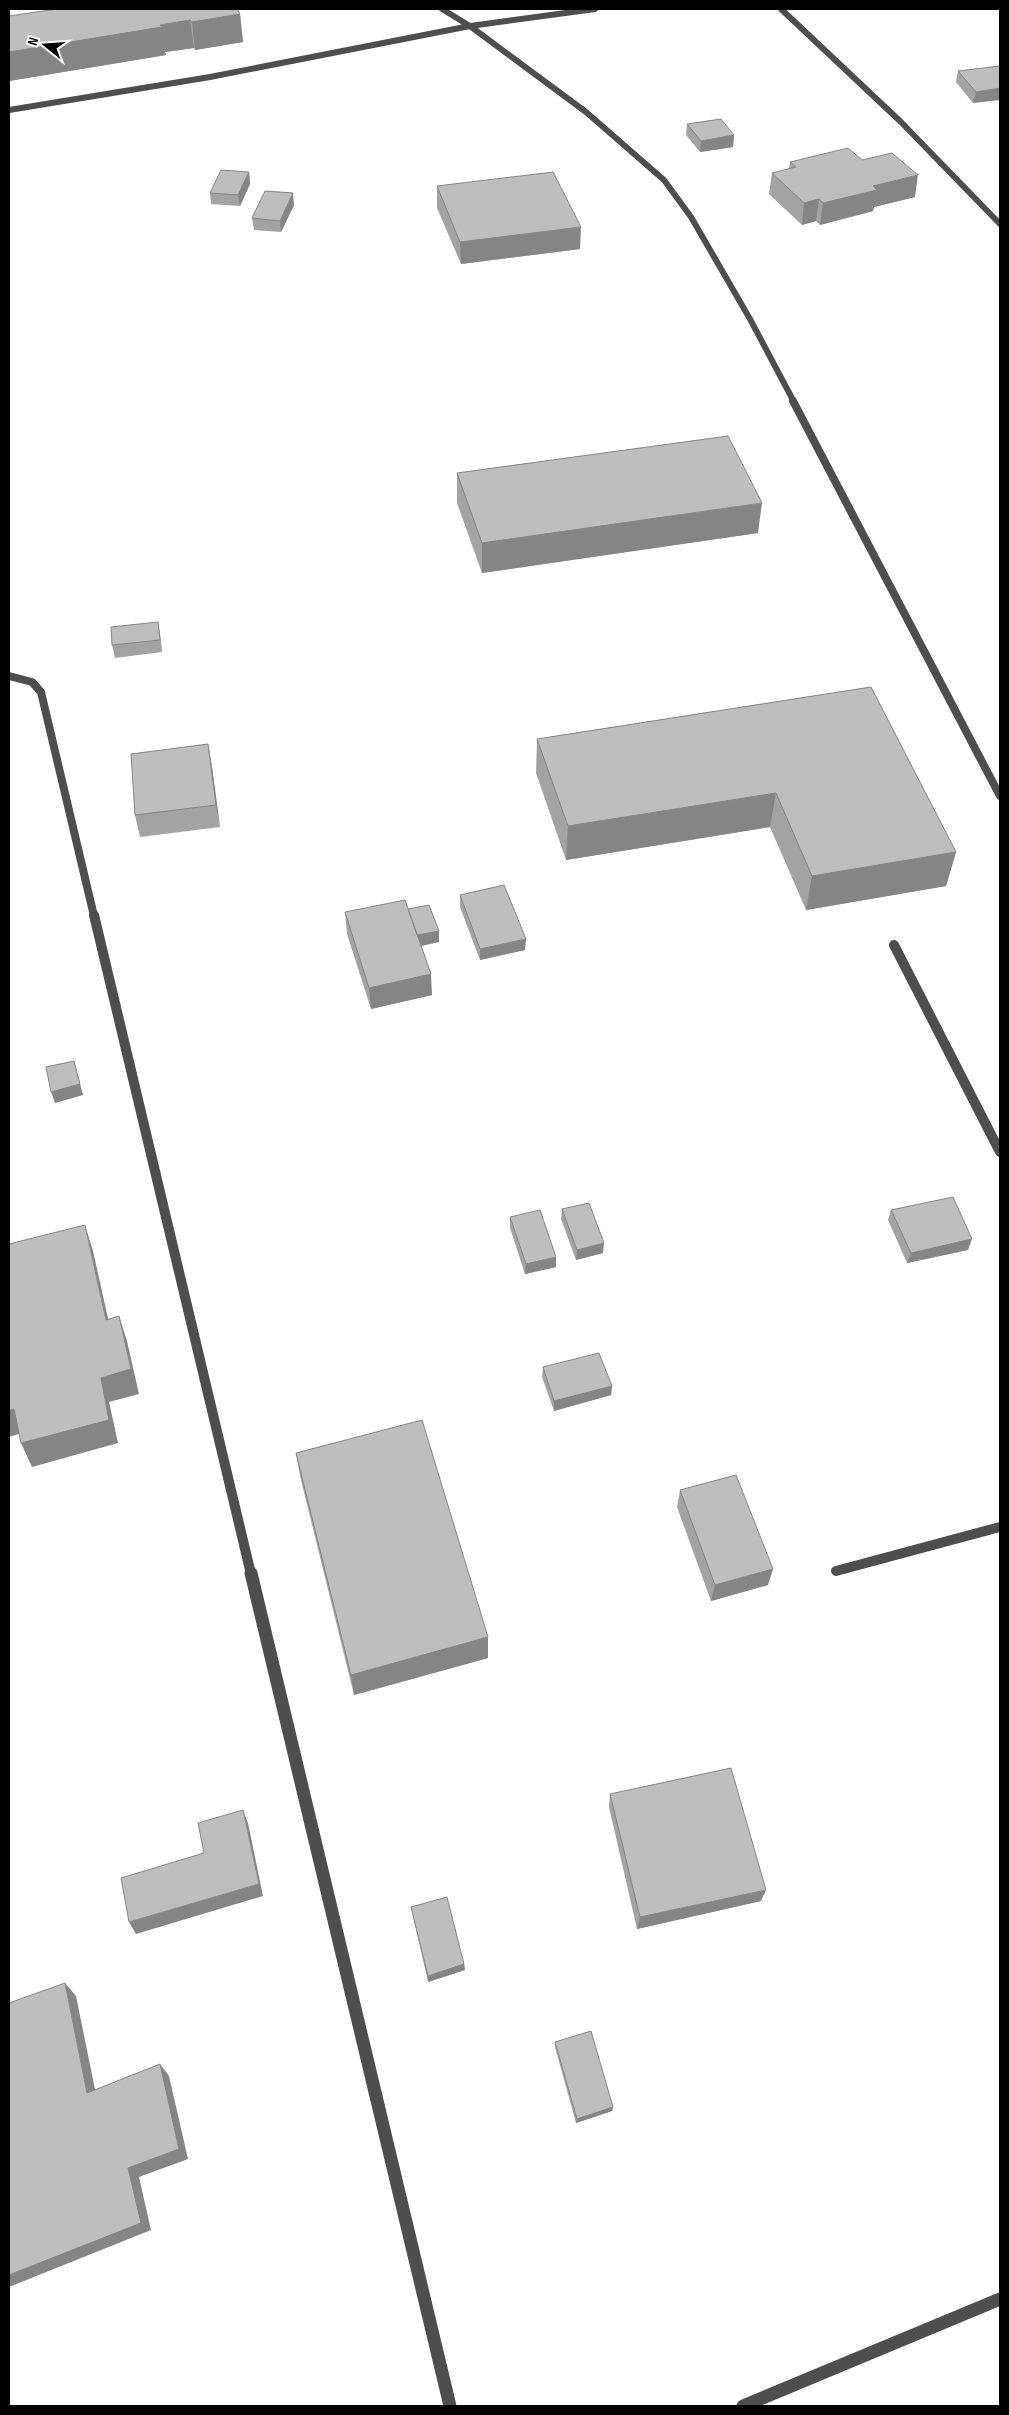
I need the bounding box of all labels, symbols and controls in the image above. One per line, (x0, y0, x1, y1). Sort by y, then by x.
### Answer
north arrow (20, 20, 70, 70)
text: N (24, 35, 42, 47)

